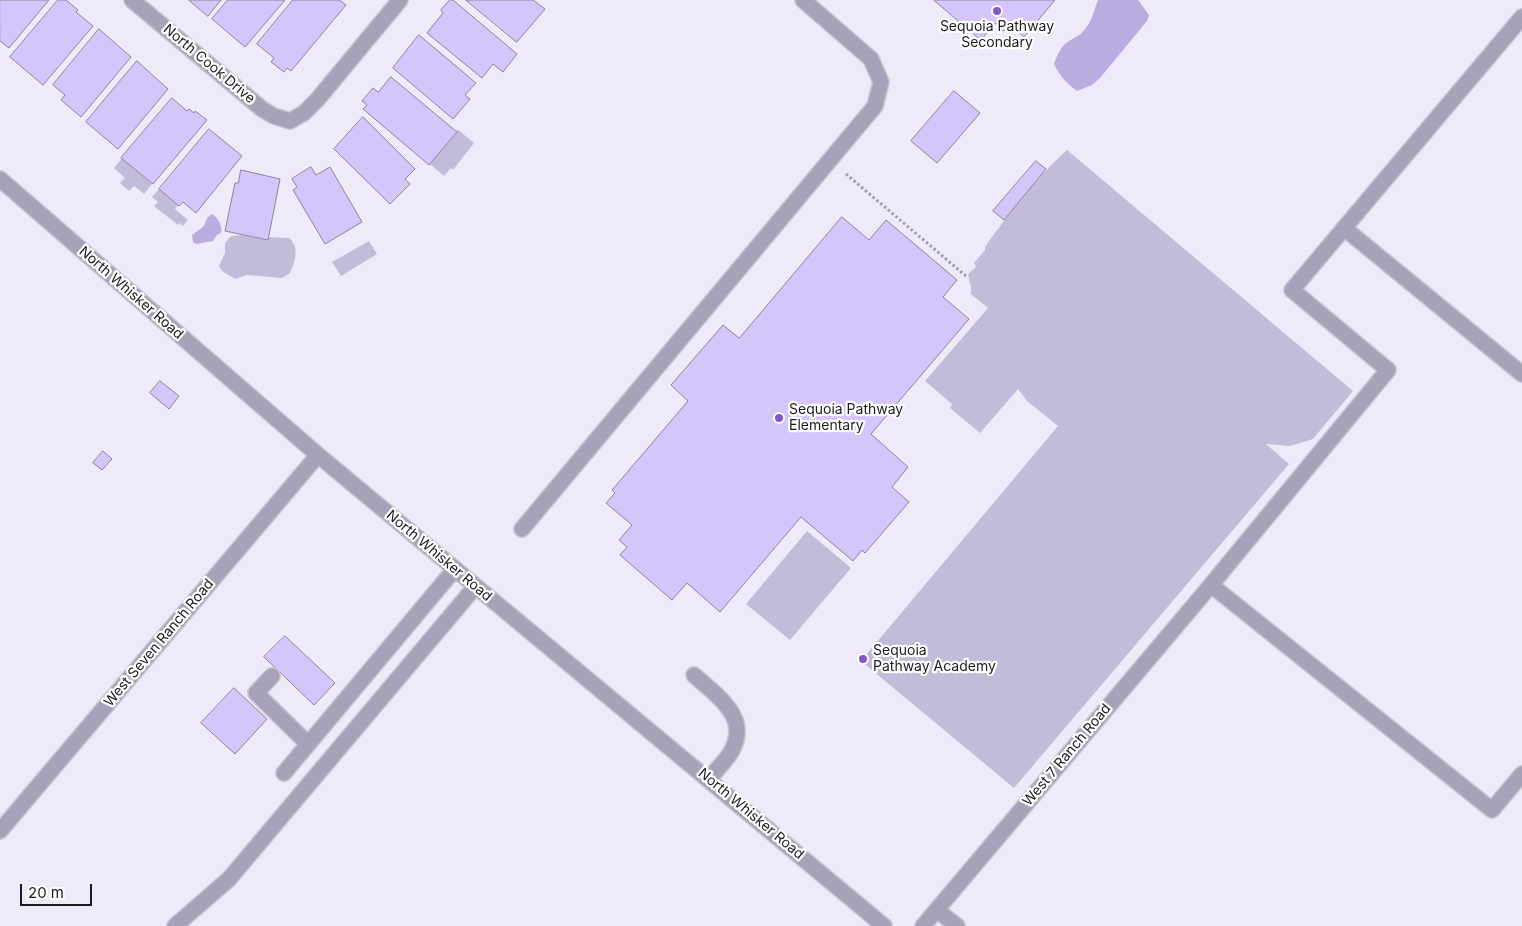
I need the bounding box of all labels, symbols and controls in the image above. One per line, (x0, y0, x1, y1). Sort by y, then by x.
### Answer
marker: Sequoia Pathway Secondary (991, 5, 1003, 17)
place label: Sequoia Pathway Secondary (940, 19, 1054, 52)
street label: North Cook Drive (160, 21, 258, 107)
street label: North Whisker Road (75, 243, 187, 343)
place label: Sequoia Pathway Elementary (789, 402, 903, 434)
marker: Sequoia Pathway Elementary (773, 412, 785, 424)
street label: North Whisker Road (383, 507, 495, 605)
street label: West Seven Ranch Road (101, 576, 217, 710)
place label: Sequoia Pathway Academy (873, 643, 996, 676)
marker: Sequoia Pathway Academy (857, 653, 869, 665)
street label: West 7 Ranch Road (1019, 701, 1115, 809)
street label: North Whisker Road (695, 765, 807, 863)
scale bar (22, 874, 95, 906)
text: 20 m (28, 883, 64, 902)

